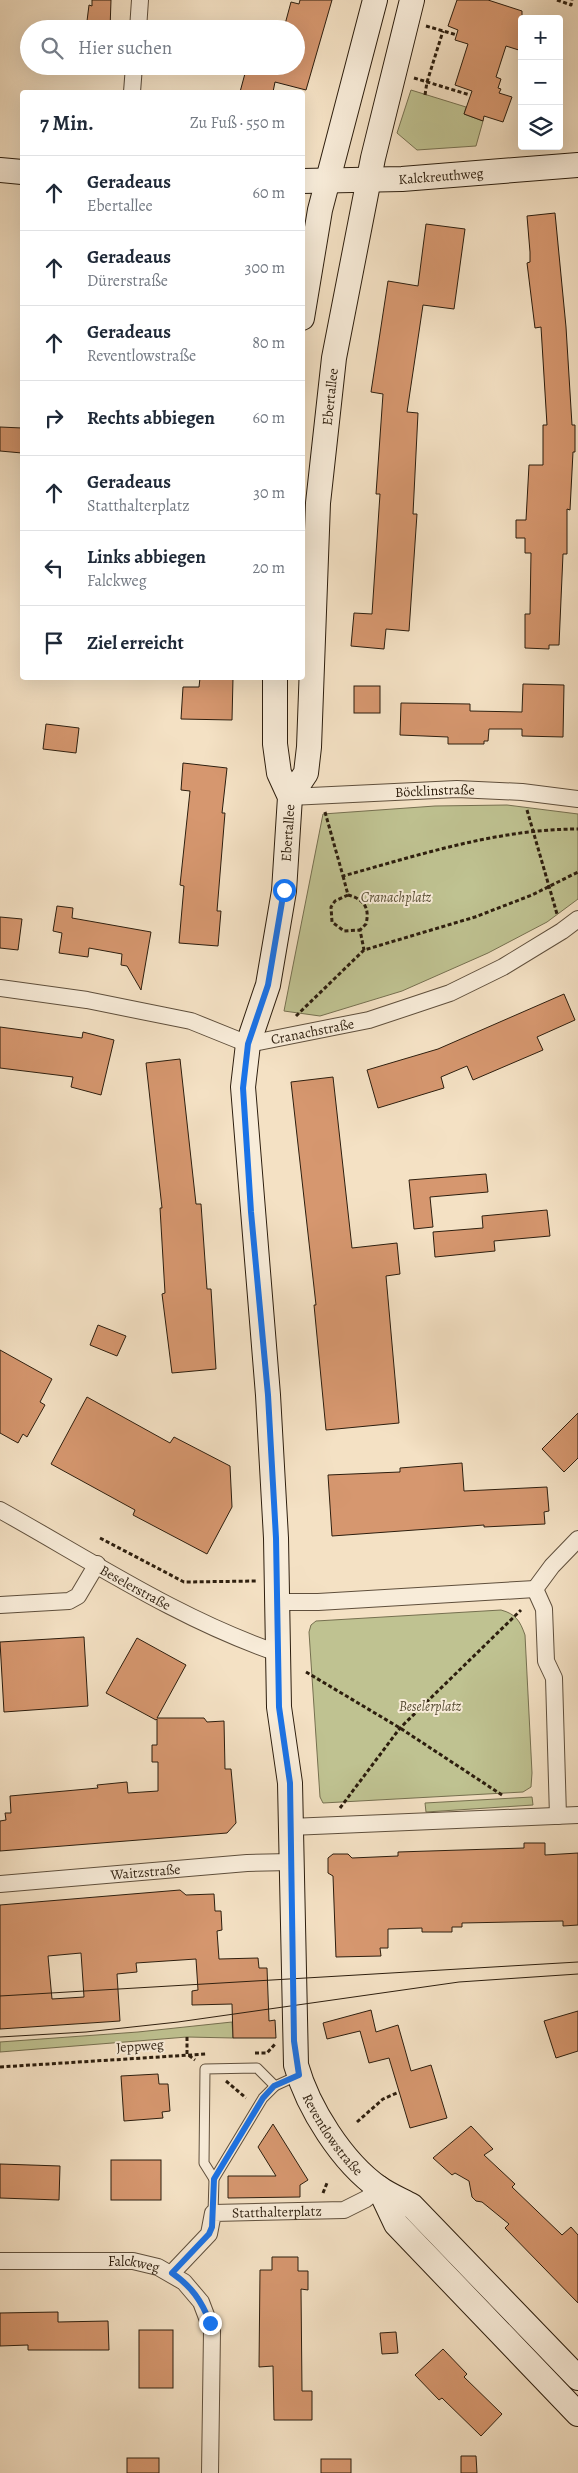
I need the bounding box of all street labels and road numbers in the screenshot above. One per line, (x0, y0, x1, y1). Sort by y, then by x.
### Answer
street label: Kalckreuthweg (398, 163, 484, 189)
street label: Ebertallee (317, 367, 342, 427)
street label: Böcklinstraße (395, 779, 475, 801)
street label: Ebertallee (277, 804, 299, 862)
street label: Cranachstraße (269, 1014, 356, 1049)
street label: Beselerstraße (97, 1560, 174, 1614)
street label: Waitzstraße (109, 1859, 181, 1884)
street label: Jeppweg (116, 2035, 164, 2057)
street label: Reventlowstraße (298, 2090, 367, 2180)
street label: Statthalterplatz (232, 2201, 322, 2222)
street label: Falckweg (108, 2251, 162, 2277)

